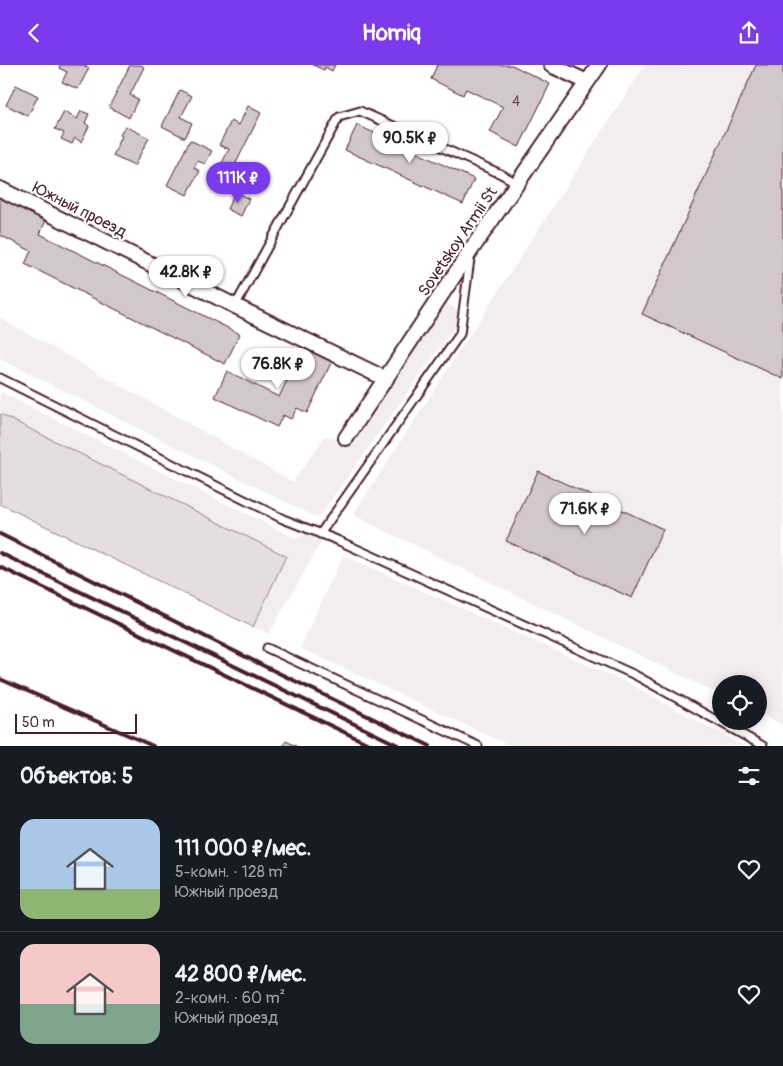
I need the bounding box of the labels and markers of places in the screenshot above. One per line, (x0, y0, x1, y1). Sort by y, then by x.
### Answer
pin: 90.5K ₽ (364, 121, 456, 164)
pin: 111K ₽ (197, 161, 279, 204)
pin: 42.8K ₽ (140, 255, 232, 298)
pin: 76.8K ₽ (232, 347, 324, 390)
pin: 71.6K ₽ (539, 493, 631, 535)

